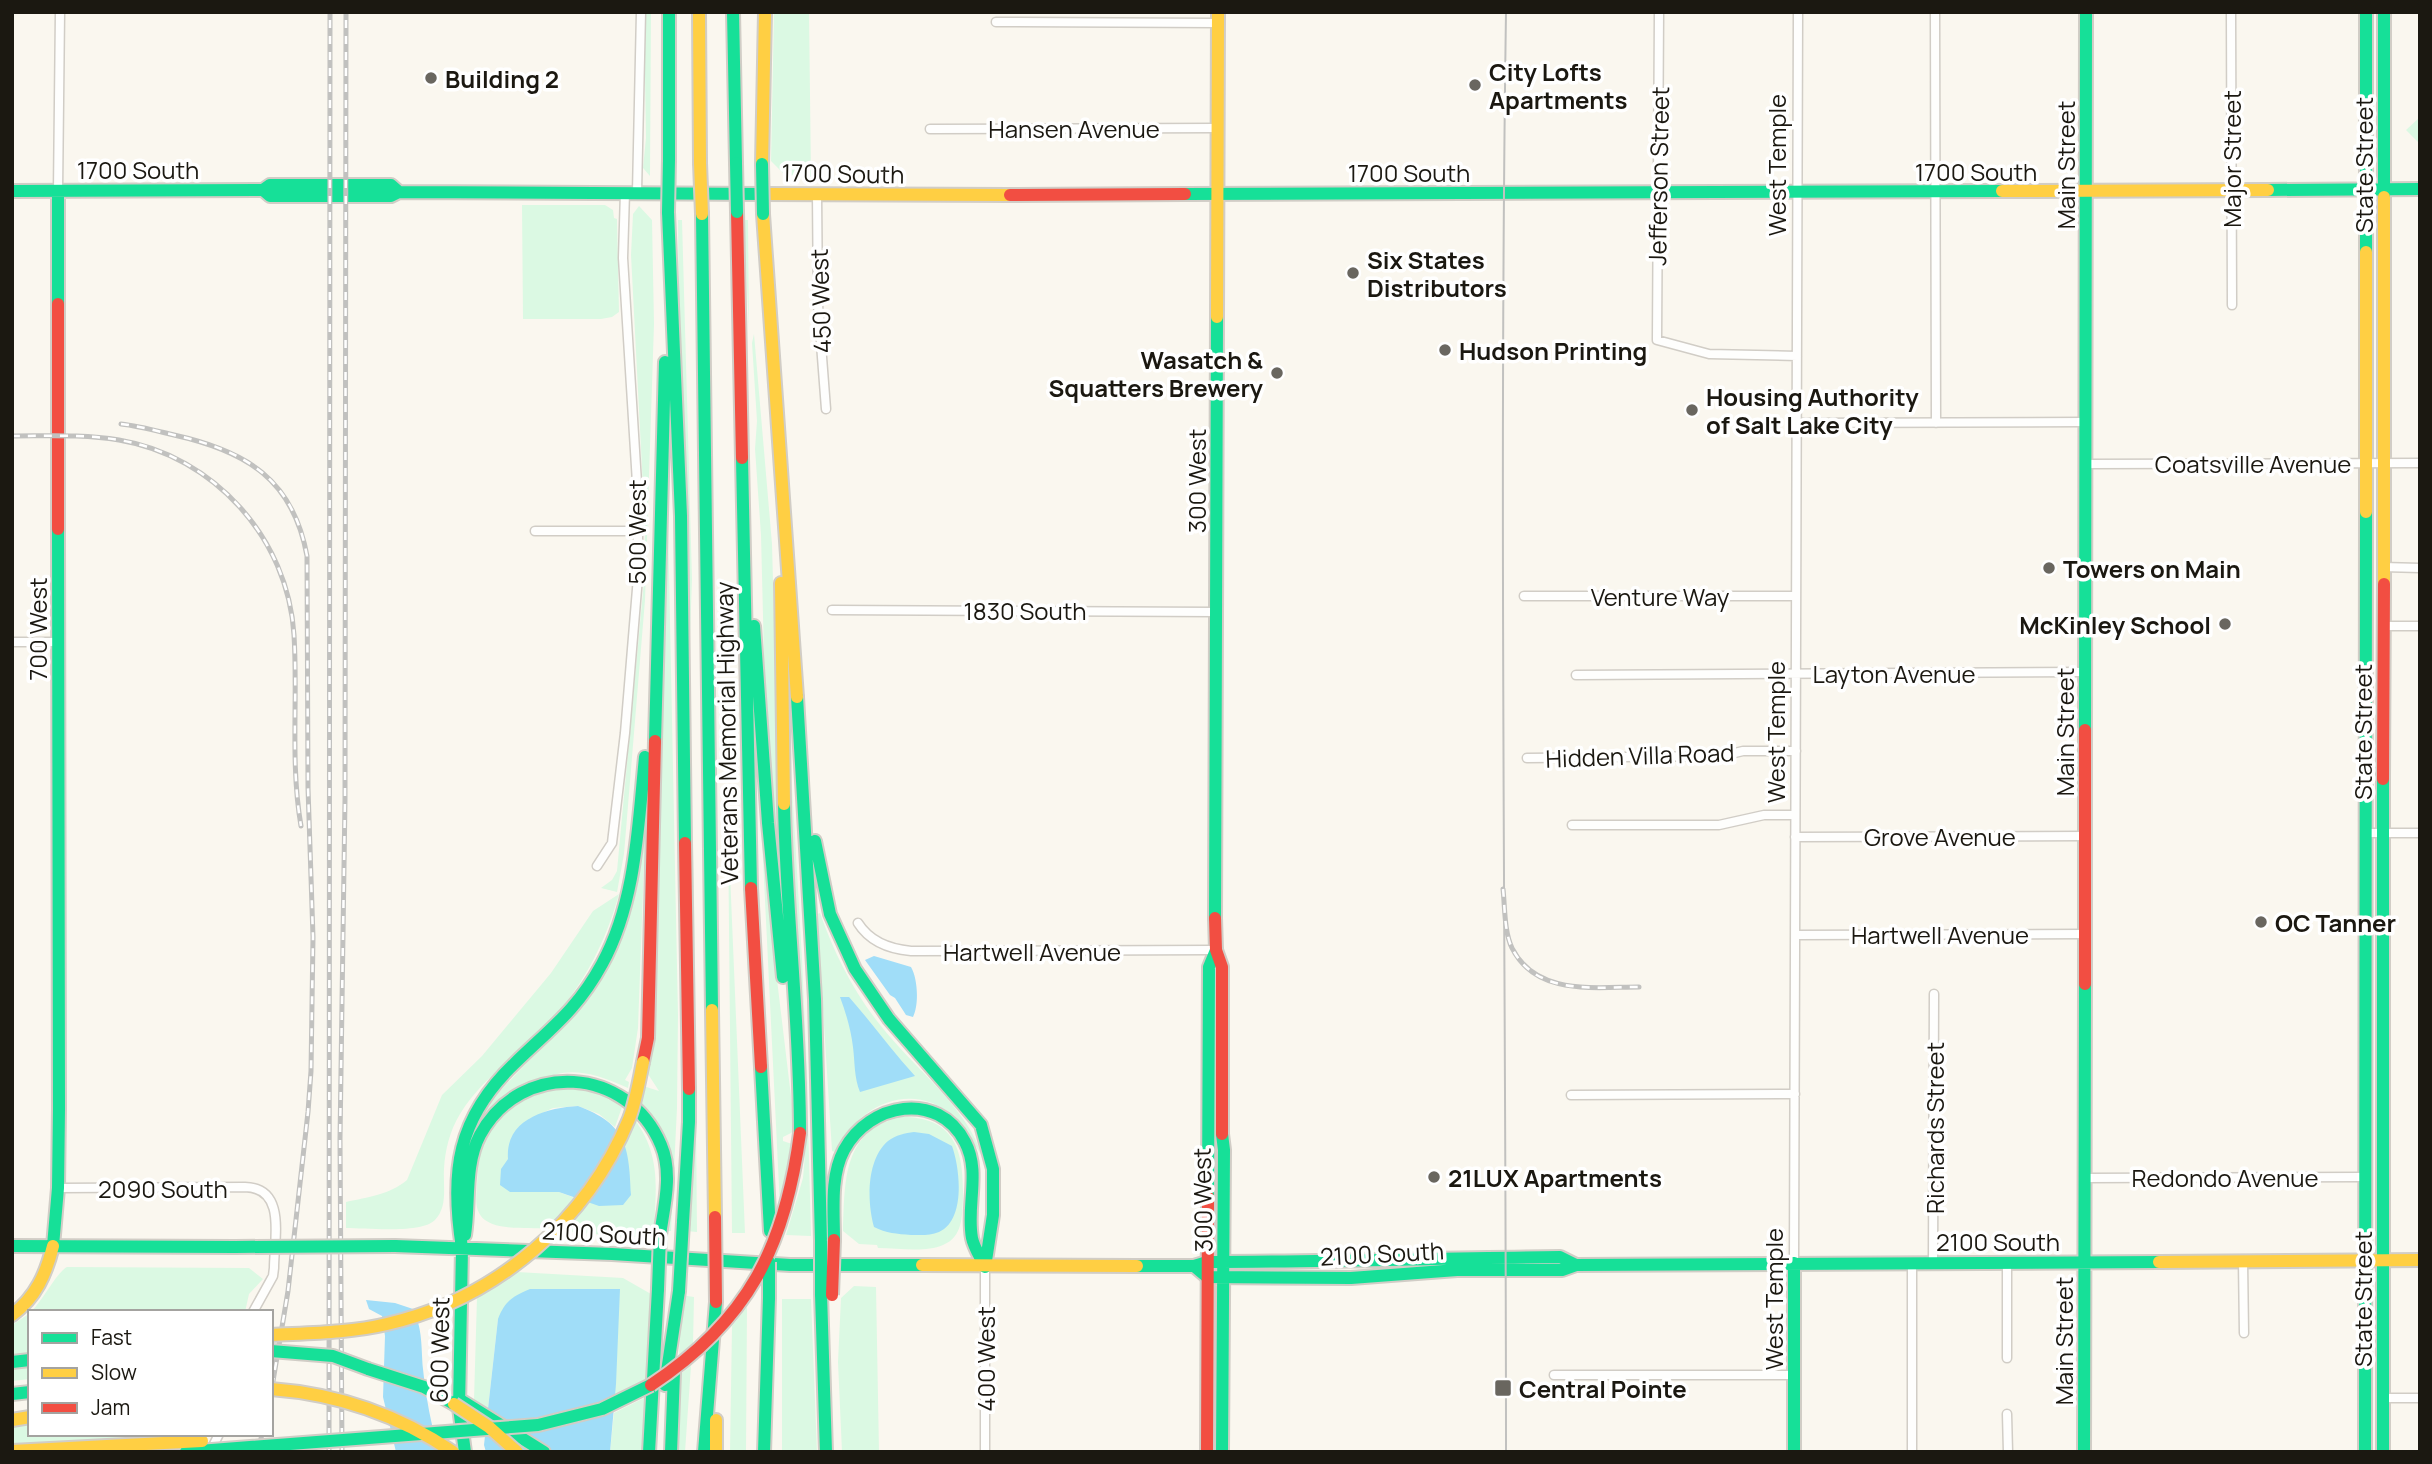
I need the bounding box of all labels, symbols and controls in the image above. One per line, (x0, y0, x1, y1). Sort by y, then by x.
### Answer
place label: City Lofts Apartments (1489, 55, 1628, 116)
place label: Building 2 (445, 62, 559, 95)
marker: Building 2 (423, 70, 439, 86)
marker: City Lofts Apartments (1467, 77, 1483, 93)
street label: Jefferson Street (1640, 86, 1676, 266)
street label: Major Street (2215, 90, 2248, 228)
street label: West Temple (1760, 94, 1793, 236)
street label: State Street (2347, 97, 2380, 233)
street label: Main Street (2049, 101, 2082, 229)
street label: Hansen Avenue (988, 112, 1160, 145)
street label: 1700 South (77, 153, 199, 186)
street label: 1700 South (781, 155, 905, 191)
street label: 1700 South (1915, 155, 2037, 188)
street label: 1700 South (1348, 156, 1470, 189)
place label: Six States Distributors (1367, 243, 1507, 304)
street label: 450 West (802, 248, 838, 354)
marker: Six States Distributors (1345, 265, 1361, 281)
place label: Hudson Printing (1459, 334, 1647, 367)
marker: Hudson Printing (1437, 342, 1453, 358)
place label: Wasatch & Squatters Brewery (1049, 343, 1264, 404)
marker: Wasatch & Squatters Brewery (1269, 365, 1285, 381)
place label: Housing Authority of Salt Lake City (1706, 380, 1919, 441)
marker: Housing Authority of Salt Lake City (1684, 402, 1700, 418)
street label: 300 West (1180, 429, 1213, 533)
street label: Coatsville Avenue (2155, 447, 2351, 480)
street label: 500 West (620, 479, 653, 585)
place label: Towers on Main (2063, 552, 2241, 585)
marker: Towers on Main (2041, 560, 2057, 576)
street label: 700 West (21, 577, 54, 681)
street label: Venture Way (1591, 580, 1730, 613)
street label: Veterans Memorial Highway (707, 581, 745, 885)
street label: 1830 South (963, 594, 1087, 627)
place label: McKinley School (2019, 608, 2211, 641)
marker: McKinley School (2217, 616, 2233, 632)
street label: Layton Avenue (1812, 657, 1976, 690)
street label: West Temple (1759, 661, 1792, 803)
street label: State Street (2346, 664, 2379, 800)
street label: Main Street (2048, 668, 2081, 796)
street label: Hidden Villa Road (1545, 735, 1735, 775)
street label: Grove Avenue (1864, 820, 2016, 853)
place label: OC Tanner (2275, 906, 2396, 939)
marker: OC Tanner (2253, 914, 2269, 930)
street label: Hartwell Avenue (1851, 918, 2029, 951)
street label: Hartwell Avenue (943, 935, 1121, 968)
street label: Richards Street (1918, 1042, 1951, 1214)
street label: 300 West (1185, 1147, 1219, 1253)
place label: 21LUX Apartments (1448, 1161, 1662, 1194)
street label: Redondo Avenue (2131, 1161, 2319, 1194)
marker: 21LUX Apartments (1426, 1169, 1442, 1185)
street label: 2090 South (98, 1172, 228, 1205)
street label: 2100 South (541, 1213, 667, 1253)
street label: 2100 South (1936, 1225, 2060, 1258)
street label: West Temple (1757, 1228, 1790, 1370)
street label: State Street (2346, 1231, 2379, 1367)
street label: 2100 South (1319, 1233, 1445, 1273)
street label: Main Street (2047, 1277, 2080, 1405)
street label: 600 West (422, 1297, 456, 1403)
street label: 400 West (969, 1306, 1002, 1412)
legend (28, 1310, 273, 1436)
text: Fast (91, 1323, 132, 1351)
text: Slow (91, 1358, 137, 1386)
place label: Central Pointe (1519, 1372, 1687, 1405)
marker: Central Pointe (1493, 1378, 1513, 1398)
text: Jam (91, 1393, 130, 1421)

